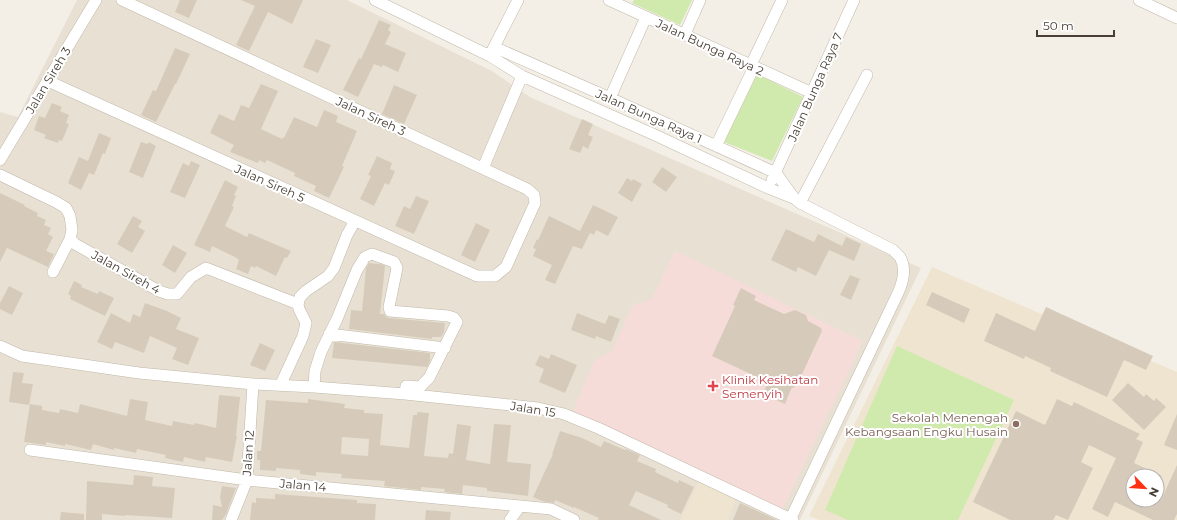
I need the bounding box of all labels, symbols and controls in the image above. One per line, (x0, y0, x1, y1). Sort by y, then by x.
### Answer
scale bar (1037, 12, 1114, 38)
street label: Jalan Bunga Raya 2 (653, 15, 766, 79)
text: 50 m (1043, 18, 1074, 33)
street label: Jalan Bunga Raya 7 (784, 30, 846, 145)
street label: Jalan Sireh 3 (22, 44, 74, 117)
street label: Jalan Bunga Raya 1 (593, 85, 704, 146)
street label: Jalan Sireh 3 (333, 93, 408, 139)
street label: Jalan Sireh 5 (232, 160, 308, 205)
street label: Jalan Sireh 4 (88, 246, 163, 297)
place label: Klinik Kesihatan Semenyih (722, 372, 818, 401)
marker: Klinik Kesihatan Semenyih (707, 380, 719, 392)
street label: Jalan 15 (508, 398, 557, 420)
place label: Sekolah Menengah Kebangsaan Engku Husain (845, 410, 1008, 439)
marker: Sekolah Menengah Kebangsaan Engku Husain (1011, 419, 1021, 429)
street label: Jalan 12 (239, 429, 257, 477)
north arrow (1125, 468, 1165, 508)
street label: Jalan 14 (278, 475, 327, 495)
text: N (1146, 485, 1162, 499)

